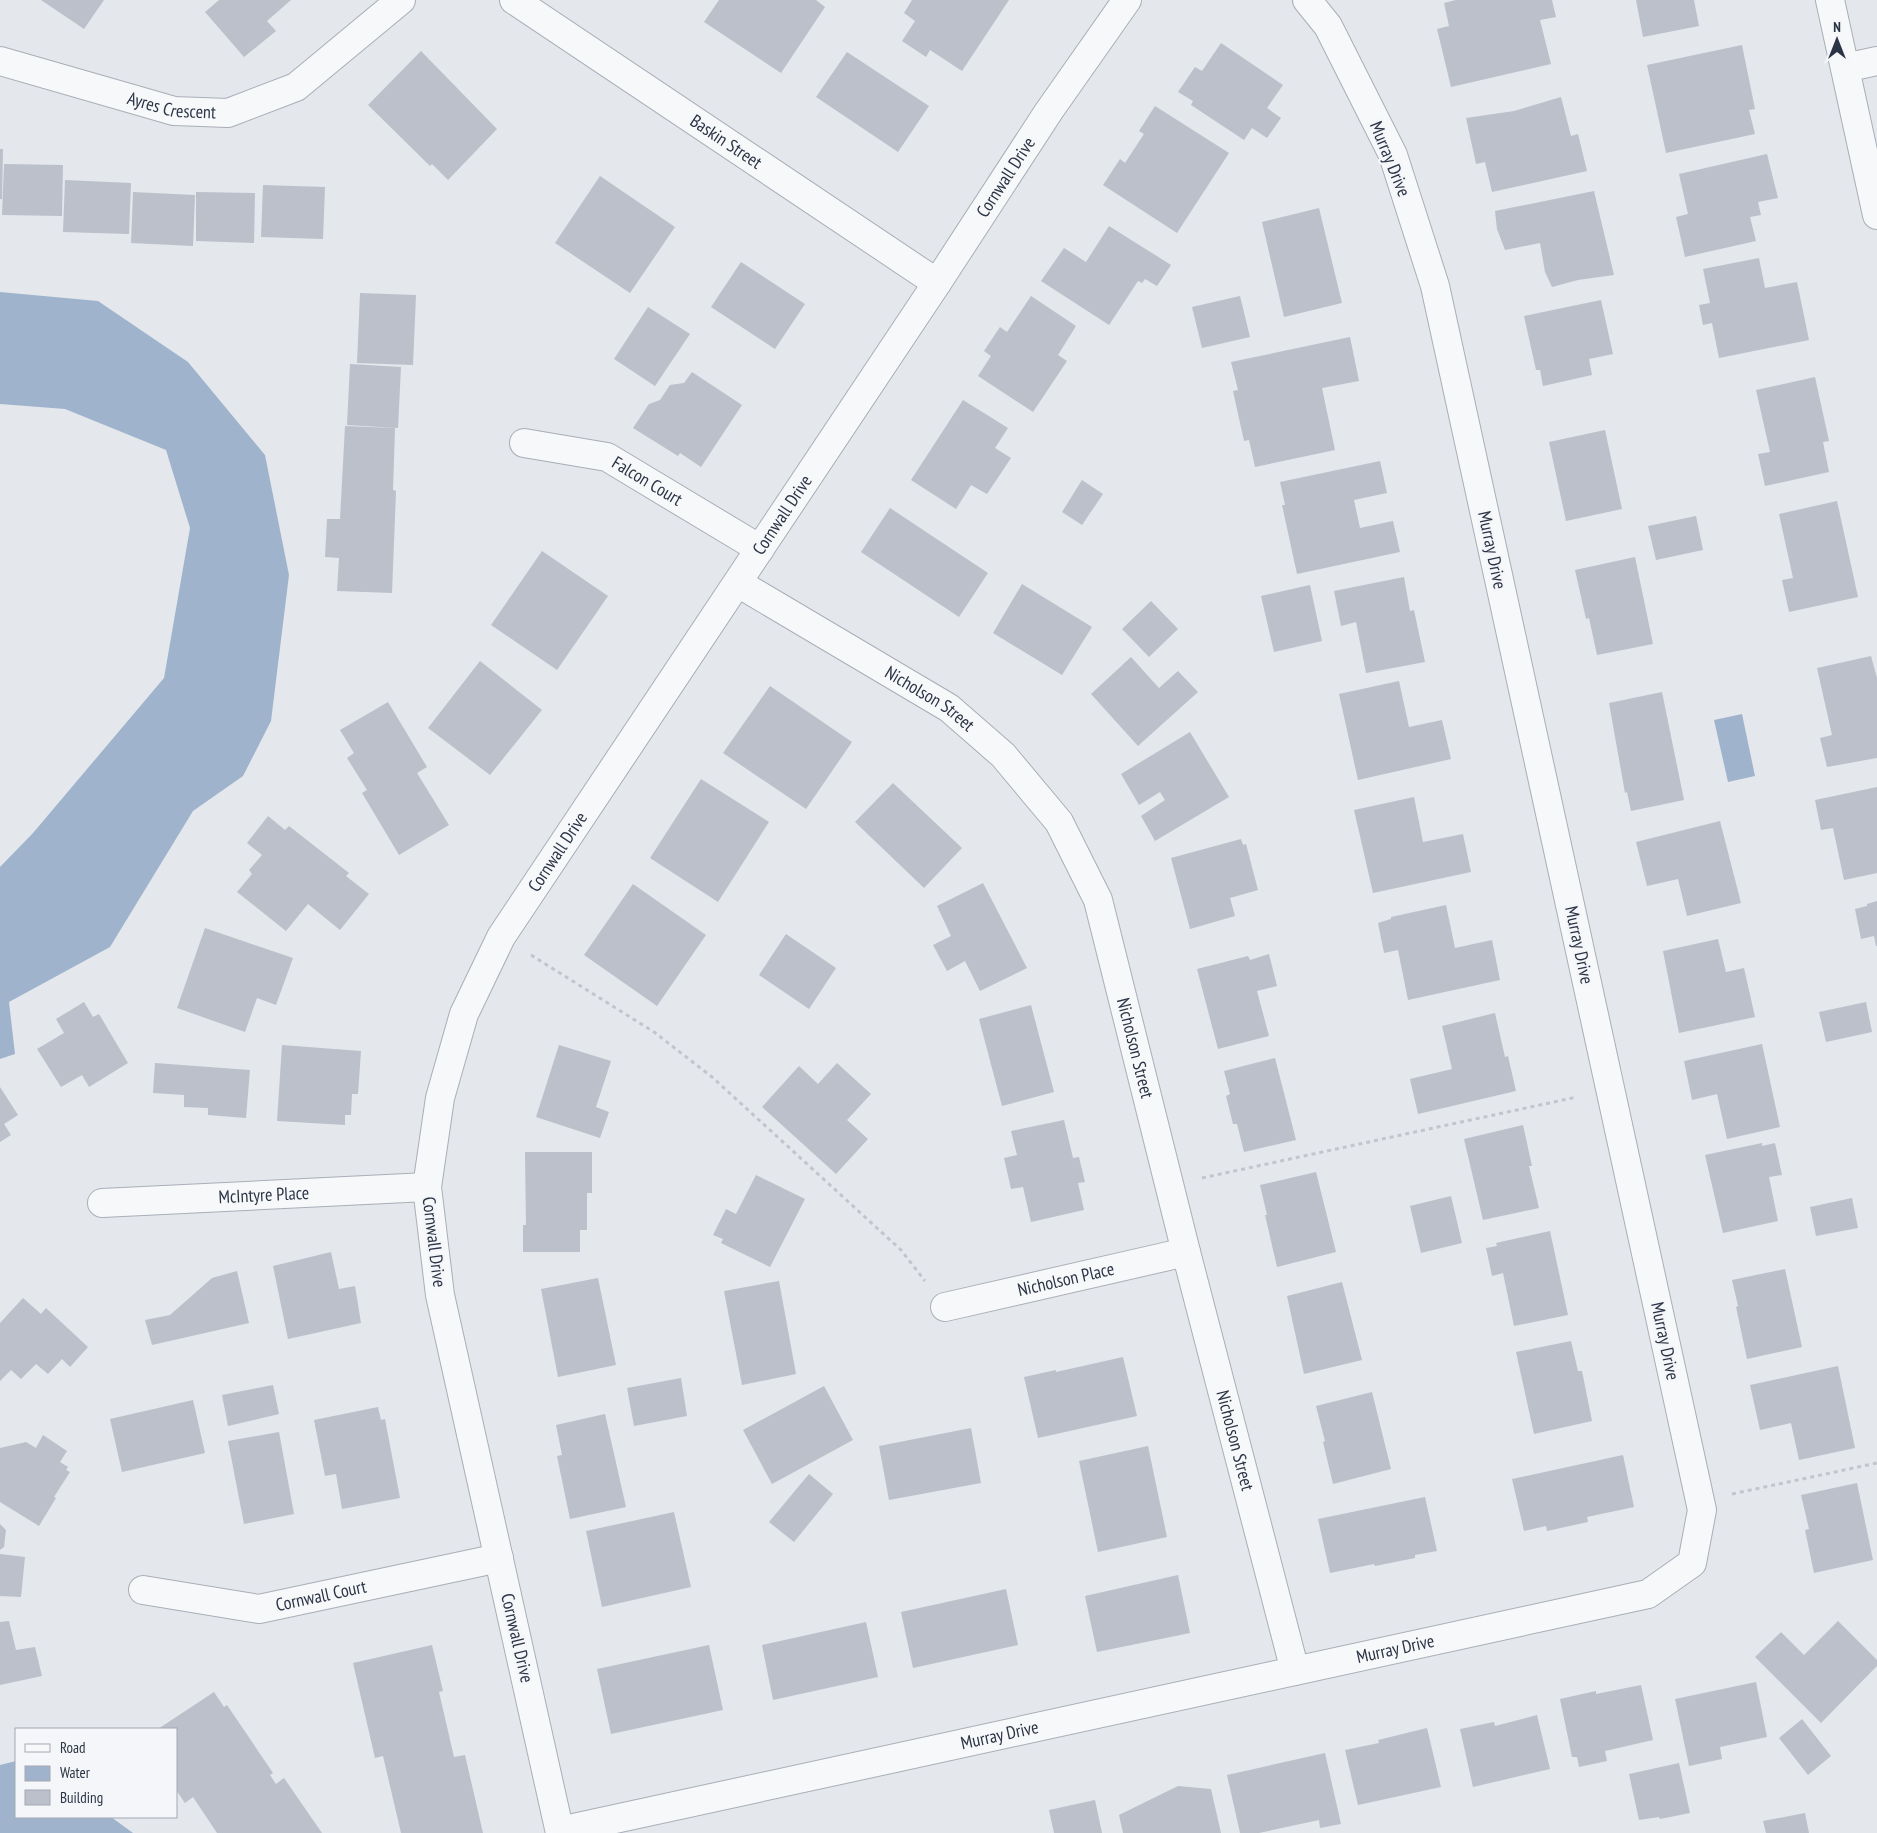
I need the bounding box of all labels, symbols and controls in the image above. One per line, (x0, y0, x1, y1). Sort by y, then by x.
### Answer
north arrow (1812, 15, 1862, 65)
text: N (1833, 18, 1841, 36)
street label: Ayres Crescent (125, 86, 216, 124)
street label: Baskin Street (686, 109, 767, 174)
street label: Murray Drive (1365, 118, 1416, 200)
street label: Cornwall Drive (971, 132, 1040, 221)
street label: Falcon Court (608, 451, 687, 511)
street label: Cornwall Drive (747, 470, 817, 559)
street label: Murray Drive (1473, 509, 1512, 591)
street label: Nicholson Street (881, 661, 980, 736)
street label: Cornwall Drive (522, 807, 592, 896)
street label: Murray Drive (1560, 904, 1599, 986)
street label: Nicholson Street (1112, 995, 1159, 1101)
street label: McIntyre Place (218, 1181, 310, 1208)
street label: Cornwall Drive (418, 1195, 451, 1289)
street label: Nicholson Place (1015, 1257, 1116, 1301)
street label: Murray Drive (1646, 1300, 1685, 1382)
street label: Nicholson Street (1211, 1388, 1260, 1493)
street label: Cornwall Court (274, 1574, 368, 1616)
street label: Cornwall Drive (496, 1591, 539, 1685)
street label: Murray Drive (1354, 1629, 1436, 1668)
street label: Murray Drive (958, 1715, 1041, 1754)
legend (15, 1728, 178, 1818)
text: Road (60, 1738, 86, 1757)
text: Water (60, 1763, 91, 1782)
text: Building (60, 1788, 103, 1807)

